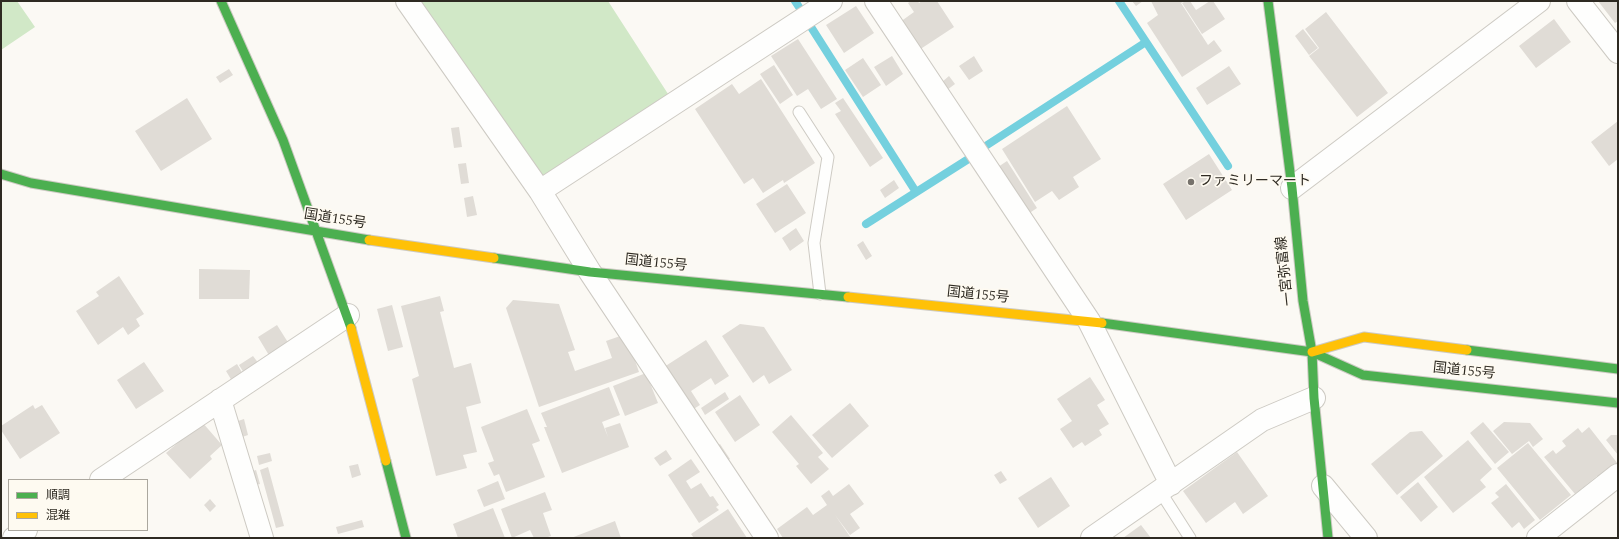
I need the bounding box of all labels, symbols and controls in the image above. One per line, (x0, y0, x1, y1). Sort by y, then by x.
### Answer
place label: ファミリーマート (1199, 174, 1311, 190)
marker: ファミリーマート (1186, 177, 1196, 187)
street label: 国道155号 (303, 207, 367, 233)
street label: 一宮弥富線 (1274, 235, 1298, 307)
street label: 国道155号 (624, 252, 688, 276)
street label: 国道155号 (946, 284, 1010, 308)
street label: 国道155号 (1432, 360, 1496, 384)
legend (8, 479, 148, 531)
text: 順調 (46, 486, 70, 505)
text: 混雑 (46, 506, 70, 525)

